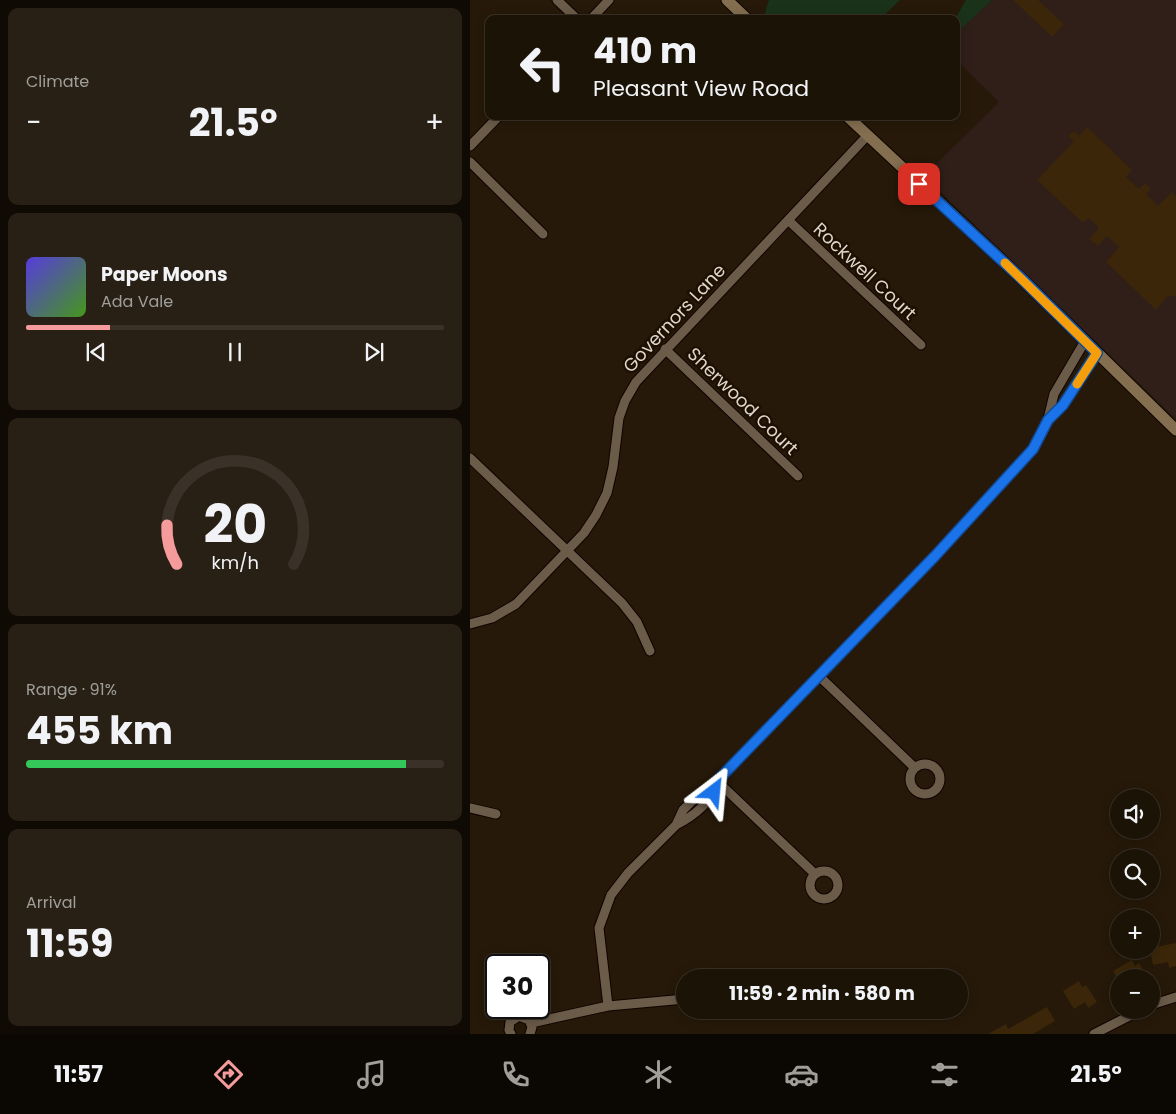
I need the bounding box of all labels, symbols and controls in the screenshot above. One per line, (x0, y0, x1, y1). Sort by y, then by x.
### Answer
text: 410 m (593, 26, 697, 75)
icon: left (510, 35, 575, 100)
text: Climate (26, 70, 89, 93)
text: Pleasant View Road (593, 73, 809, 104)
text: 21.5° (189, 96, 278, 149)
text: − (26, 103, 41, 142)
text: + (425, 103, 444, 142)
pin (898, 163, 940, 205)
icon: arrive (905, 170, 933, 198)
street label: Rockwell Court (808, 217, 922, 325)
street label: Governors Lane (617, 258, 731, 378)
text: Paper Moons (101, 261, 228, 288)
text: Ada Vale (101, 290, 173, 313)
icon: previous (82, 338, 110, 366)
icon: pause (221, 338, 249, 366)
icon: next (360, 338, 388, 366)
street label: Sherwood Court (682, 342, 804, 460)
text: 20 (203, 488, 267, 561)
text: km/h (211, 550, 259, 575)
text: Range · 91% (26, 678, 117, 701)
text: 455 km (26, 704, 173, 757)
position arrow (687, 765, 739, 817)
map controls (1110, 789, 1160, 1019)
button: sound (1110, 789, 1160, 839)
button: search (1110, 849, 1160, 899)
text: Arrival (26, 891, 76, 914)
button: + (1110, 909, 1160, 959)
text: 11:59 (26, 917, 113, 970)
speed limit sign: 30 (485, 954, 550, 1019)
button: − (1110, 969, 1160, 1019)
text: 11:59 · 2 min · 580 m (729, 980, 915, 1007)
icon: directions (211, 1057, 246, 1092)
icon: music (354, 1057, 389, 1092)
icon: phone (498, 1057, 533, 1092)
icon: climate (641, 1057, 676, 1092)
icon: car (784, 1057, 819, 1092)
icon: filters (927, 1057, 962, 1092)
text: 11:57 (54, 1059, 103, 1090)
text: 21.5° (1070, 1059, 1122, 1090)

